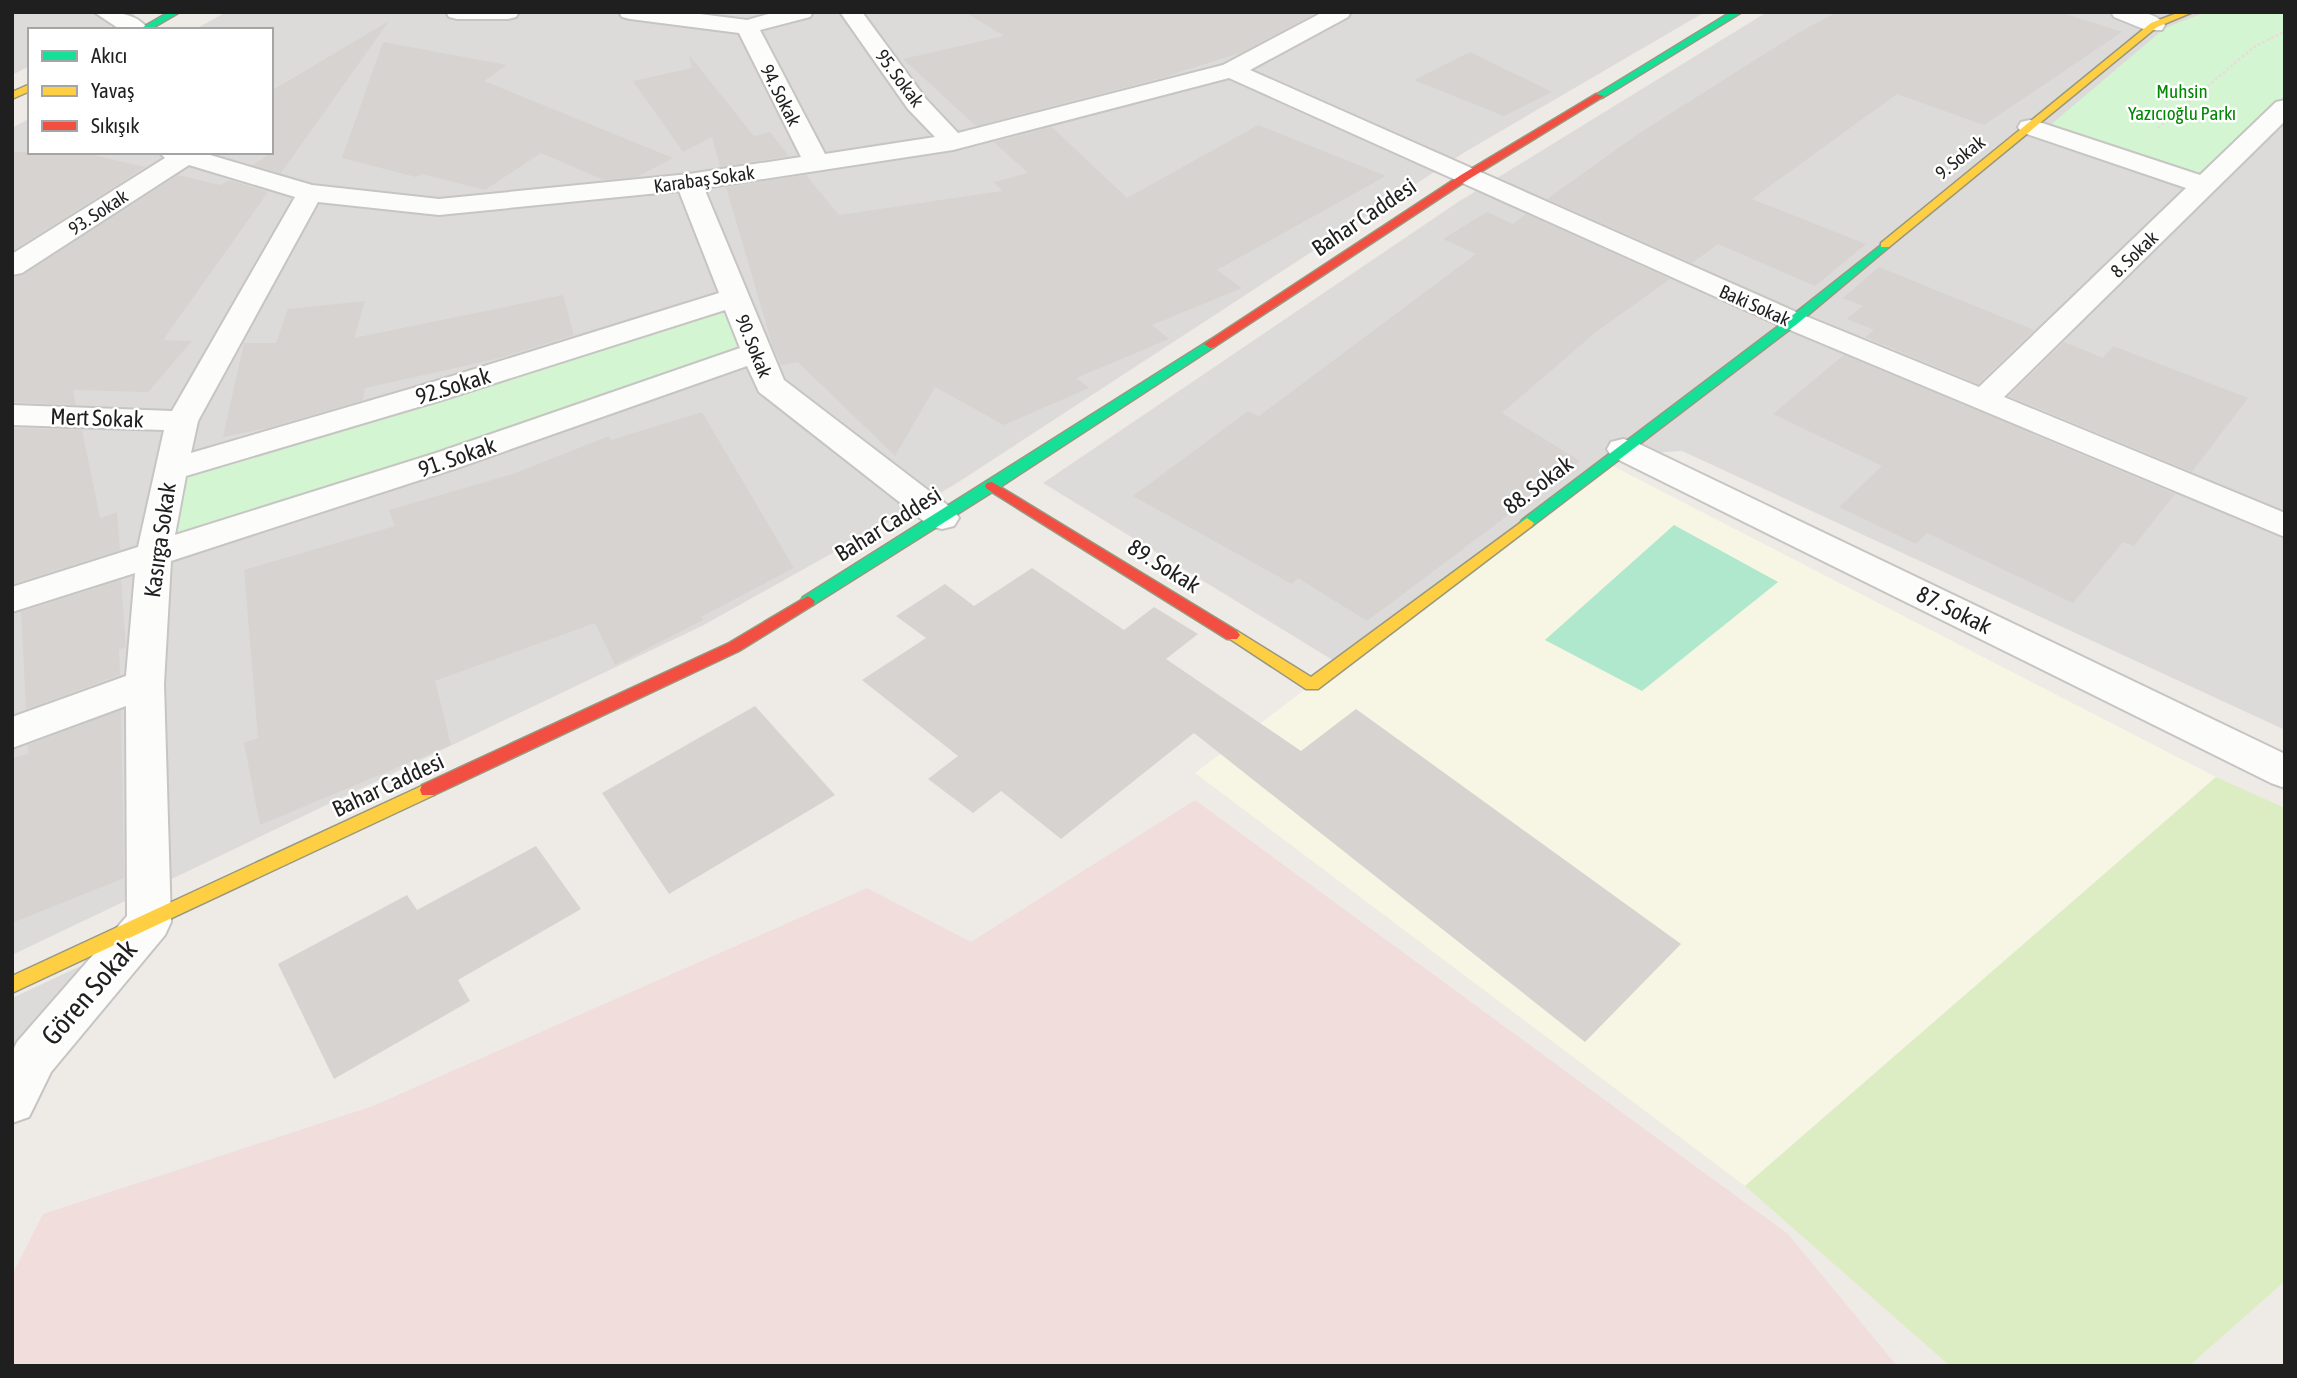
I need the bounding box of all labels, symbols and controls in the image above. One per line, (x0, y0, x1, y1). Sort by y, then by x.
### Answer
legend (28, 28, 273, 154)
text: Akıcı (91, 43, 127, 67)
street label: 95. Sokak (871, 45, 929, 112)
street label: 94. Sokak (756, 60, 806, 130)
text: Yavaş (91, 78, 134, 102)
park label: Muhsin Yazıcıoğlu Parkı (2128, 80, 2236, 124)
text: Sıkışık (91, 113, 140, 137)
street label: 9. Sokak (1931, 130, 1990, 184)
street label: Karabaş Sokak (652, 161, 756, 197)
street label: Bahar Caddesi (1307, 173, 1421, 261)
street label: 93. Sokak (64, 184, 132, 239)
street label: 8. Sokak (2106, 226, 2163, 282)
street label: Baki Sokak (1716, 280, 1794, 331)
street label: 90. Sokak (731, 311, 777, 381)
street label: 92.Sokak (412, 362, 494, 410)
street label: Mert Sokak (50, 403, 144, 433)
street label: 91. Sokak (415, 432, 499, 482)
street label: 88. Sokak (1498, 450, 1578, 520)
street label: Kasırga Sokak (139, 481, 181, 599)
street label: Bahar Caddesi (830, 481, 946, 567)
street label: 89. Sokak (1123, 534, 1205, 598)
street label: 87. Sokak (1912, 581, 1996, 639)
street label: Bahar Caddesi (328, 748, 448, 822)
street label: Gören Sokak (35, 933, 143, 1051)

